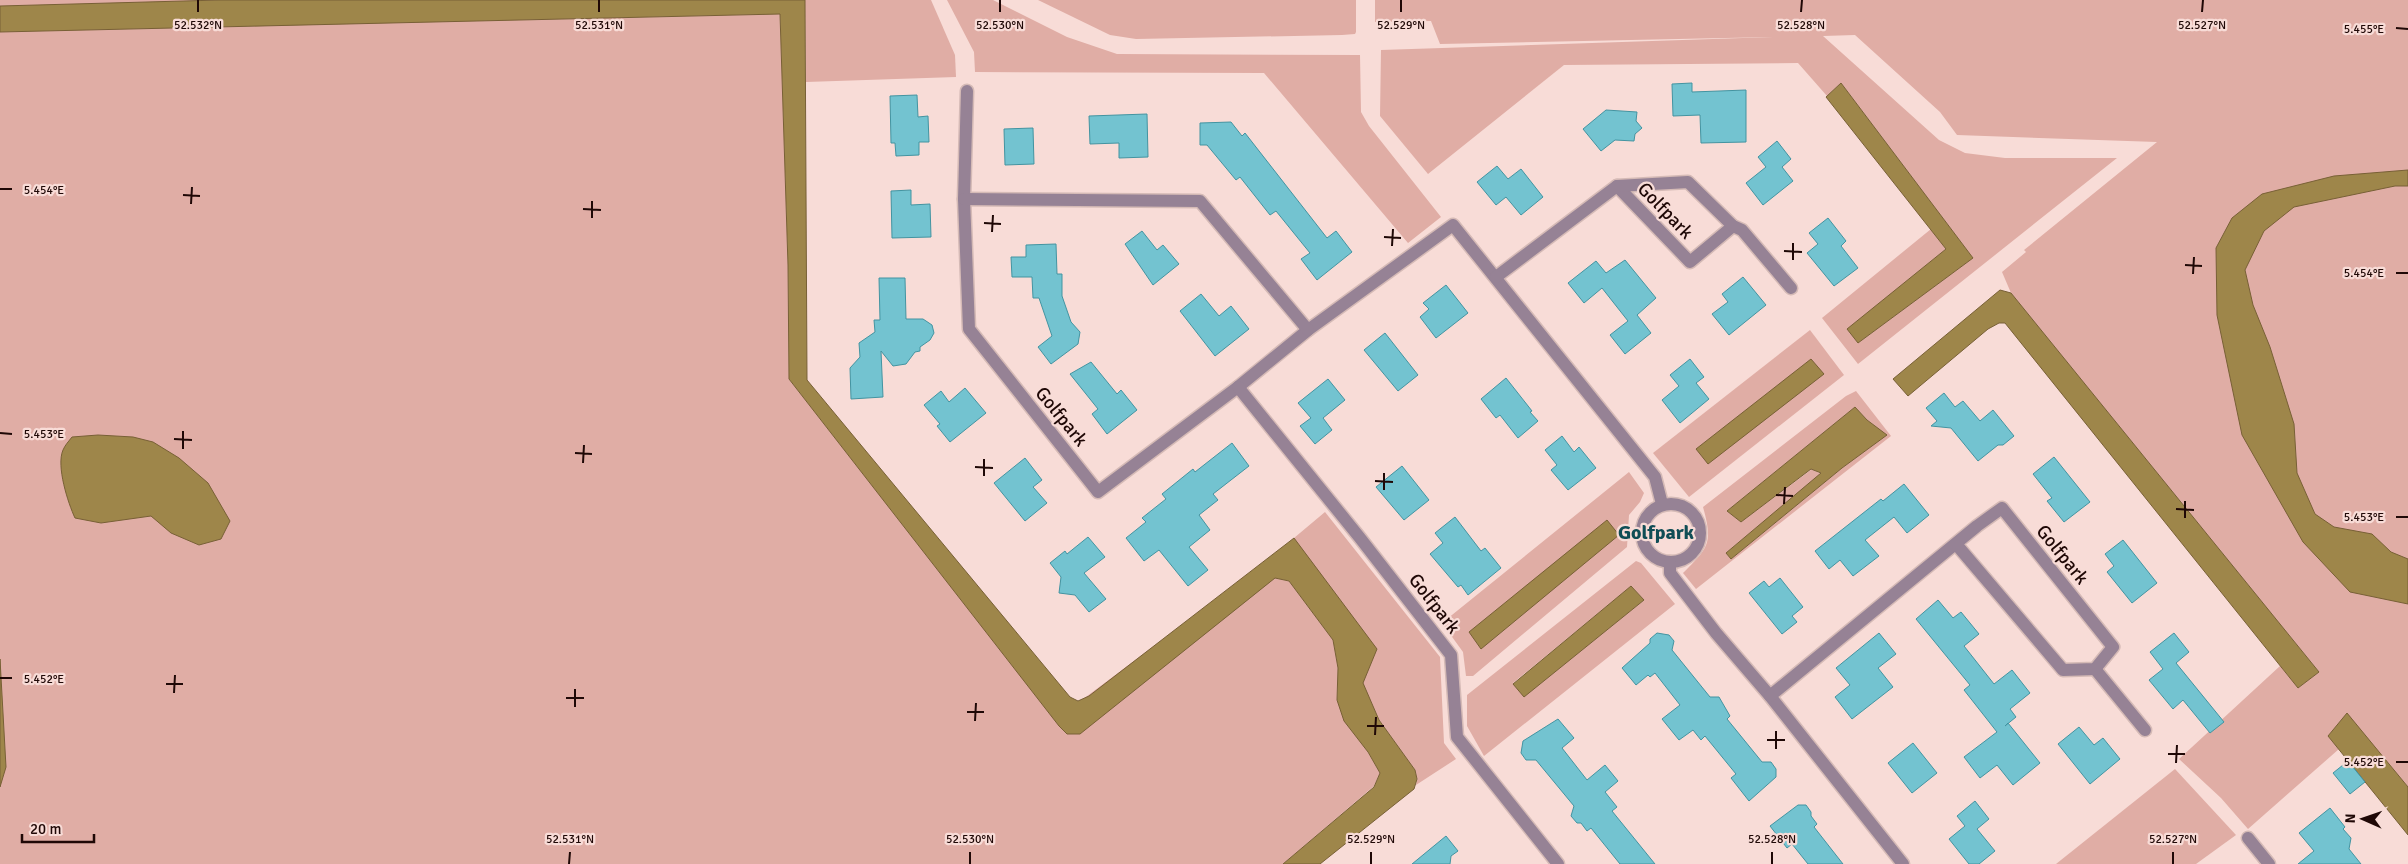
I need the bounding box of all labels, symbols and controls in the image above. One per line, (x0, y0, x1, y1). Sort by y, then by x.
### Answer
text: 52.532°N (174, 18, 222, 33)
text: 52.531°N (575, 18, 623, 33)
text: 52.530°N (976, 18, 1024, 33)
text: 52.529°N (1377, 18, 1425, 33)
text: 52.528°N (1777, 18, 1825, 33)
text: 52.527°N (2178, 18, 2226, 33)
text: 5.455°E (2344, 22, 2384, 37)
street label: Golfpark (1632, 177, 1699, 245)
text: 5.454°E (24, 183, 64, 198)
text: 5.454°E (2344, 266, 2384, 281)
street label: Golfpark (1030, 382, 1093, 452)
text: 5.453°E (24, 427, 64, 442)
text: 5.453°E (2344, 510, 2384, 525)
district label: Golfpark (1618, 520, 1695, 545)
street label: Golfpark (2031, 520, 2094, 590)
street label: Golfpark (1403, 569, 1466, 639)
text: 5.452°E (24, 672, 64, 687)
text: 5.452°E (2344, 755, 2384, 770)
north arrow (2338, 794, 2388, 844)
scale bar (22, 812, 95, 844)
text: N (2342, 813, 2359, 824)
text: 20 m (30, 820, 61, 838)
text: 52.531°N (546, 832, 594, 847)
text: 52.530°N (946, 832, 994, 847)
text: 52.529°N (1347, 832, 1395, 847)
text: 52.528°N (1748, 832, 1796, 847)
text: 52.527°N (2149, 832, 2197, 847)

